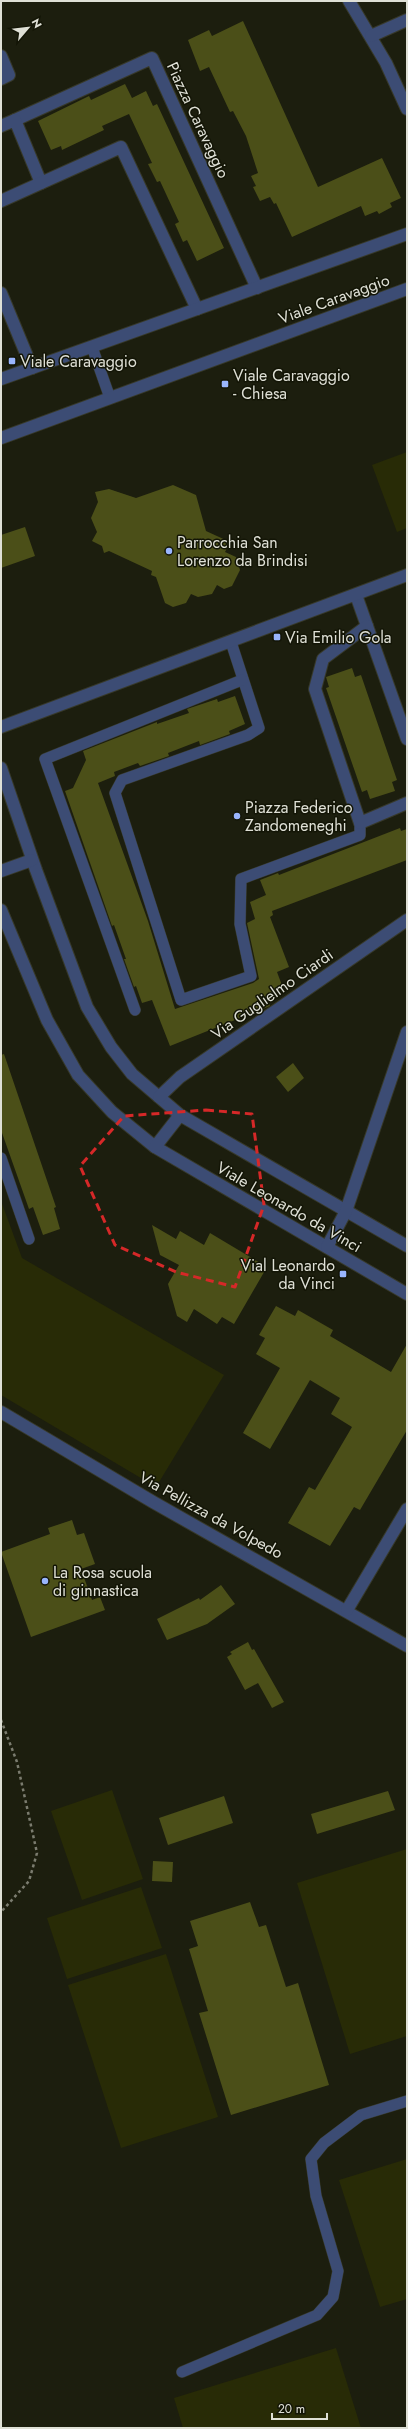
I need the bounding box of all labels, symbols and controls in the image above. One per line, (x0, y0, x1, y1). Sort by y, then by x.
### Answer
north arrow (8, 8, 48, 48)
text: N (28, 16, 46, 31)
street label: Piazza Caravaggio (161, 58, 235, 182)
street label: Viale Caravaggio (275, 268, 393, 330)
place label: Viale Caravaggio (20, 350, 137, 373)
marker: Viale Caravaggio (7, 356, 17, 366)
place label: Viale Caravaggio - Chiesa (233, 364, 350, 405)
marker: Viale Caravaggio - Chiesa (220, 379, 230, 389)
place label: Parrocchia San Lorenzo da Brindisi (177, 531, 308, 572)
marker: Parrocchia San Lorenzo da Brindisi (164, 546, 174, 556)
place label: Via Emilio Gola (285, 626, 392, 649)
marker: Via Emilio Gola (272, 632, 282, 642)
place label: Piazza Federico Zandomeneghi (245, 796, 353, 837)
marker: Piazza Federico Zandomeneghi (232, 811, 242, 821)
street label: Via Guglielmo Ciardi (206, 943, 338, 1045)
street label: Viale Leonardo da Vinci (212, 1156, 366, 1258)
place label: Vial Leonardo da Vinci (240, 1254, 335, 1295)
marker: Vial Leonardo da Vinci (338, 1269, 348, 1279)
street label: Via Pellizza da Volpedo (135, 1466, 287, 1564)
place label: La Rosa scuola di ginnastica (53, 1561, 152, 1602)
marker: La Rosa scuola di ginnastica (40, 1576, 50, 1586)
scale bar (272, 2395, 327, 2421)
text: 20 m (278, 2400, 305, 2418)

